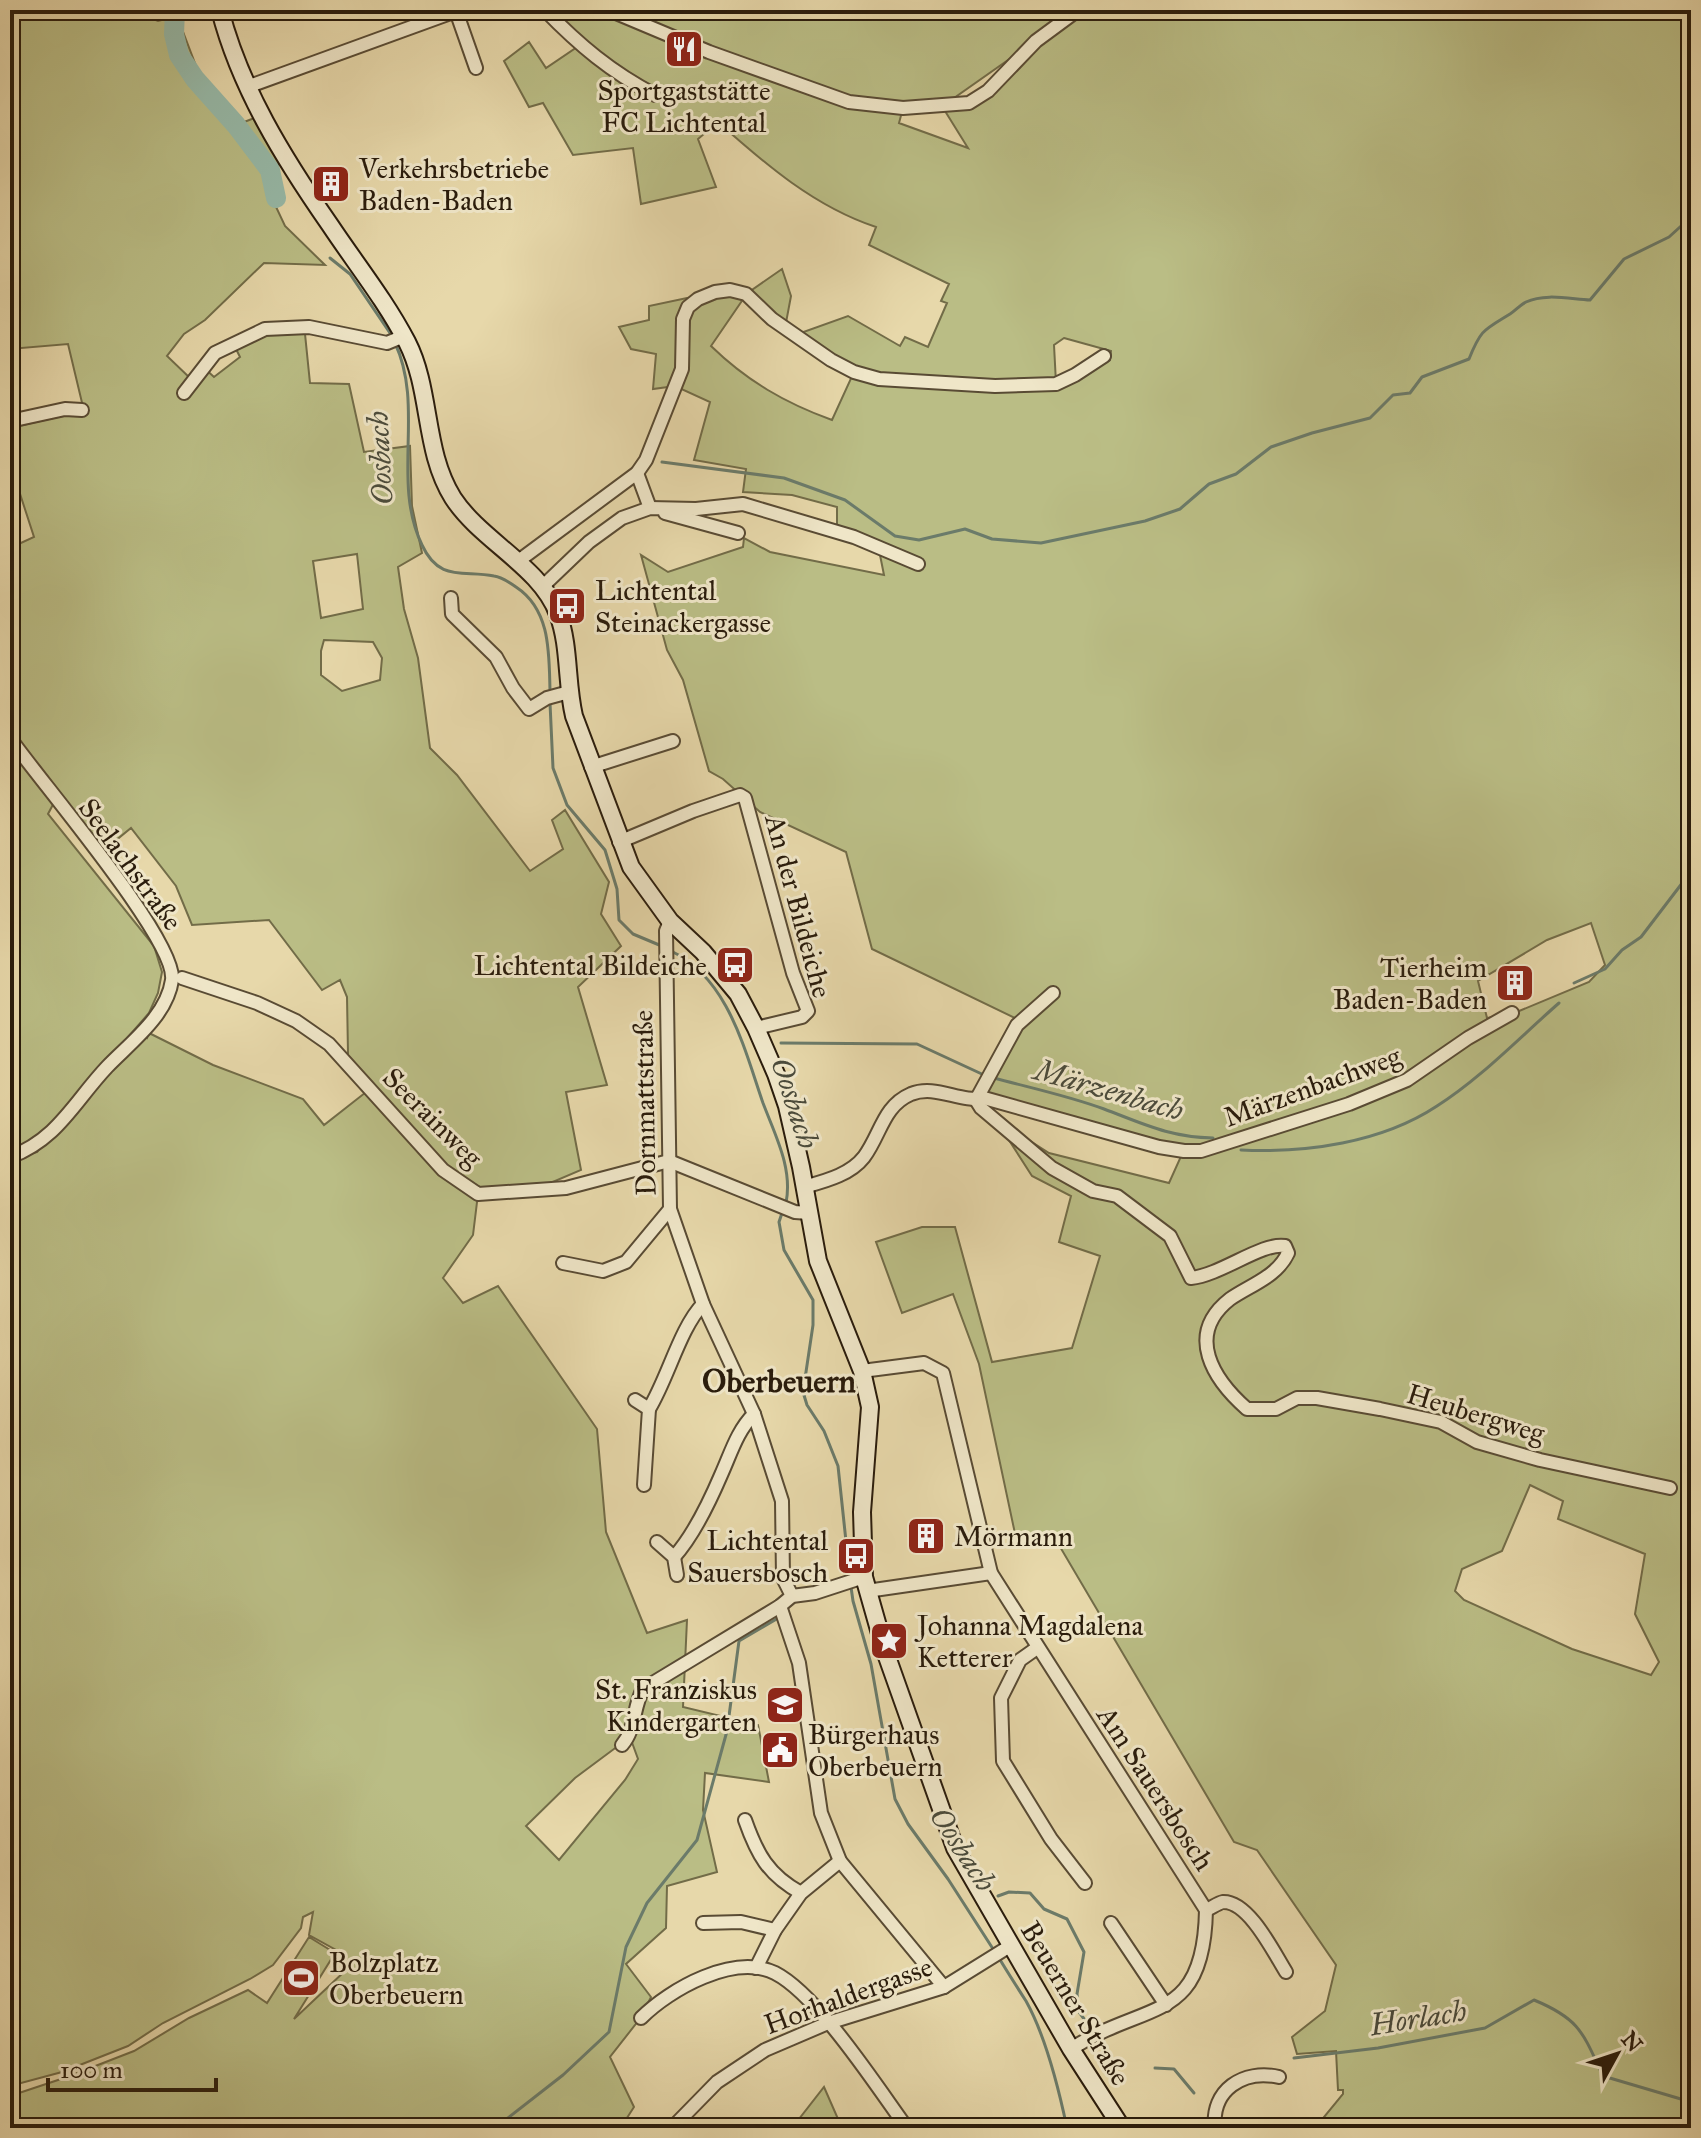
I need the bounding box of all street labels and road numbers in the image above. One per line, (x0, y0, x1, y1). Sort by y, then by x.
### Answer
street label: Seelachstraße (71, 791, 190, 937)
street label: An der Bildeiche (757, 810, 840, 1002)
street label: Dornmattstraße (625, 1010, 664, 1196)
street label: Märzenbachweg (1219, 1038, 1407, 1135)
street label: Seerainweg (375, 1060, 491, 1175)
street label: Heubergweg (1403, 1376, 1550, 1451)
street label: Am Sauersbosch (1089, 1699, 1222, 1877)
street label: Beuerner Straße (1013, 1915, 1138, 2092)
street label: Horhaldergasse (759, 1949, 937, 2042)

